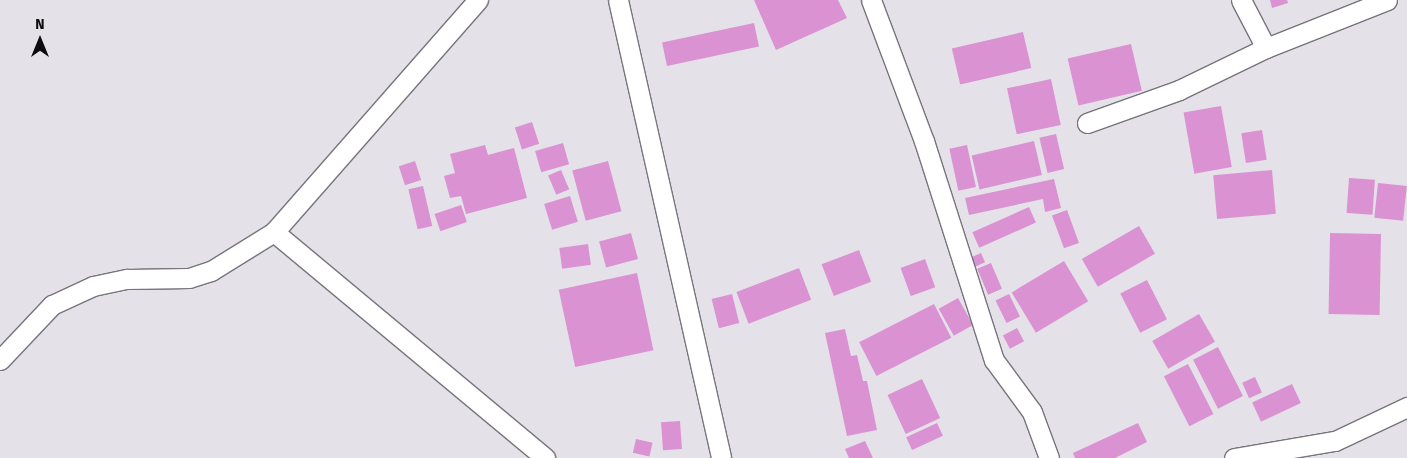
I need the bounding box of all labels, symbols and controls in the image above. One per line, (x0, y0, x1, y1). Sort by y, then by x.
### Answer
north arrow (15, 15, 65, 65)
text: N (35, 16, 45, 33)

